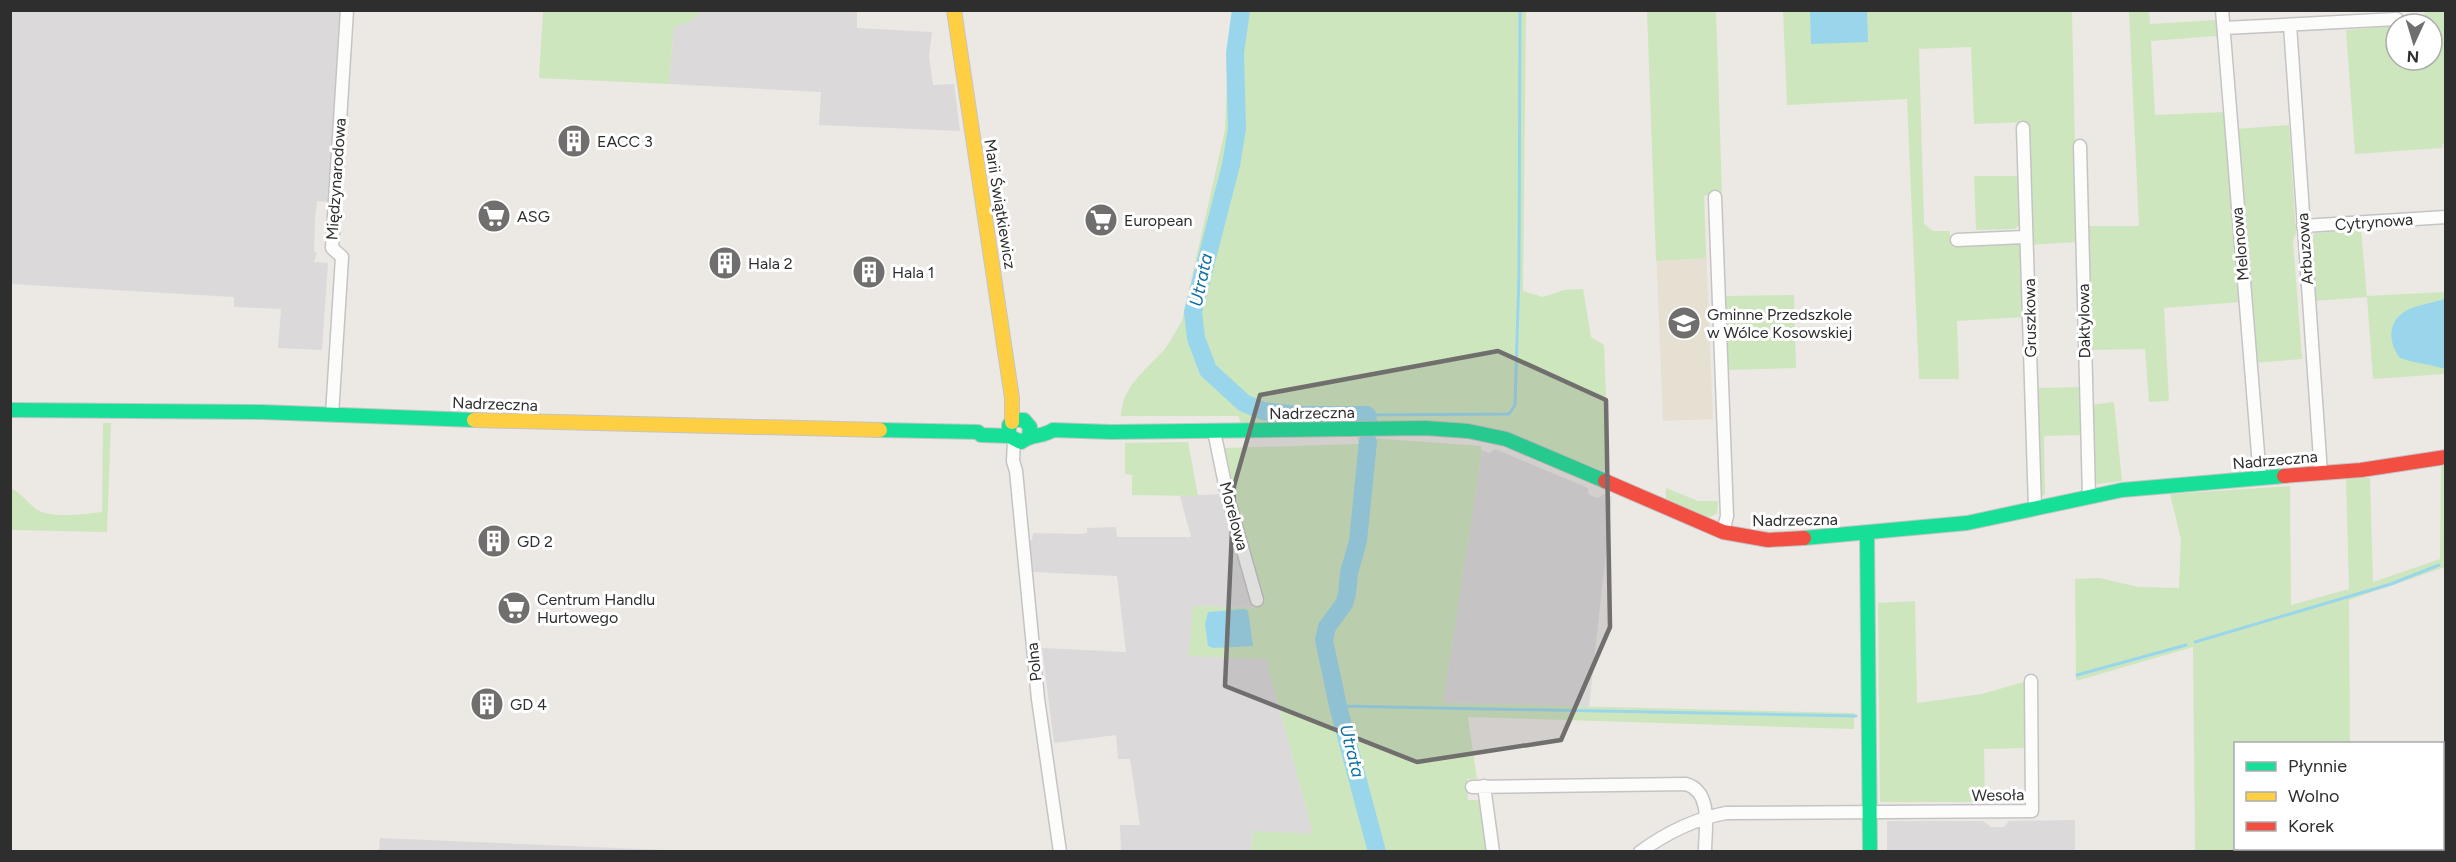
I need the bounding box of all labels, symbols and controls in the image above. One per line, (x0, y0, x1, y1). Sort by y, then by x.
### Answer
north arrow (2384, 12, 2444, 72)
text: N (2406, 47, 2420, 66)
street label: Międzynarodowa (322, 117, 350, 241)
building icon: EACC 3 (556, 123, 592, 159)
place label: EACC 3 (597, 132, 653, 151)
street label: Marii Świątkiewicz (980, 138, 1020, 271)
supermarket icon: ASG (476, 198, 512, 234)
supermarket icon: European (1083, 202, 1119, 238)
place label: ASG (517, 207, 550, 226)
street label: Melonowa (2227, 207, 2253, 281)
street label: Cytrynowa (2334, 210, 2414, 234)
place label: European (1124, 211, 1192, 230)
street label: Arbuzowa (2293, 212, 2317, 286)
building icon: Hala 2 (707, 245, 743, 281)
water label: Utrata (1185, 251, 1217, 309)
place label: Hala 2 (748, 254, 793, 273)
building icon: Hala 1 (851, 254, 887, 290)
place label: Hala 1 (892, 263, 934, 282)
street label: Gruszkowa (2020, 278, 2040, 358)
street label: Daktylowa (2074, 284, 2094, 358)
school or university icon: Gminne Przedszkole w Wólce Kosowskiej (1666, 305, 1702, 341)
place label: Gminne Przedszkole w Wólce Kosowskiej (1707, 305, 1852, 342)
street label: Nadrzeczna (452, 393, 538, 415)
street label: Nadrzeczna (1269, 403, 1355, 423)
street label: Nadrzeczna (2232, 447, 2318, 473)
street label: Morelowa (1216, 480, 1252, 552)
street label: Nadrzeczna (1752, 510, 1838, 530)
building icon: GD 2 (476, 523, 512, 559)
place label: GD 2 (517, 532, 553, 551)
supermarket icon: Centrum Handlu Hurtowego (496, 590, 532, 626)
place label: Centrum Handlu Hurtowego (537, 590, 655, 627)
street label: Polna (1023, 642, 1045, 682)
building icon: GD 4 (469, 686, 505, 722)
place label: GD 4 (510, 695, 547, 714)
water label: Utrata (1335, 722, 1369, 780)
legend (2234, 742, 2444, 850)
text: Płynnie (2288, 755, 2347, 777)
street label: Wesoła (1971, 785, 2025, 805)
text: Wolno (2288, 785, 2339, 807)
text: Korek (2288, 815, 2334, 837)

